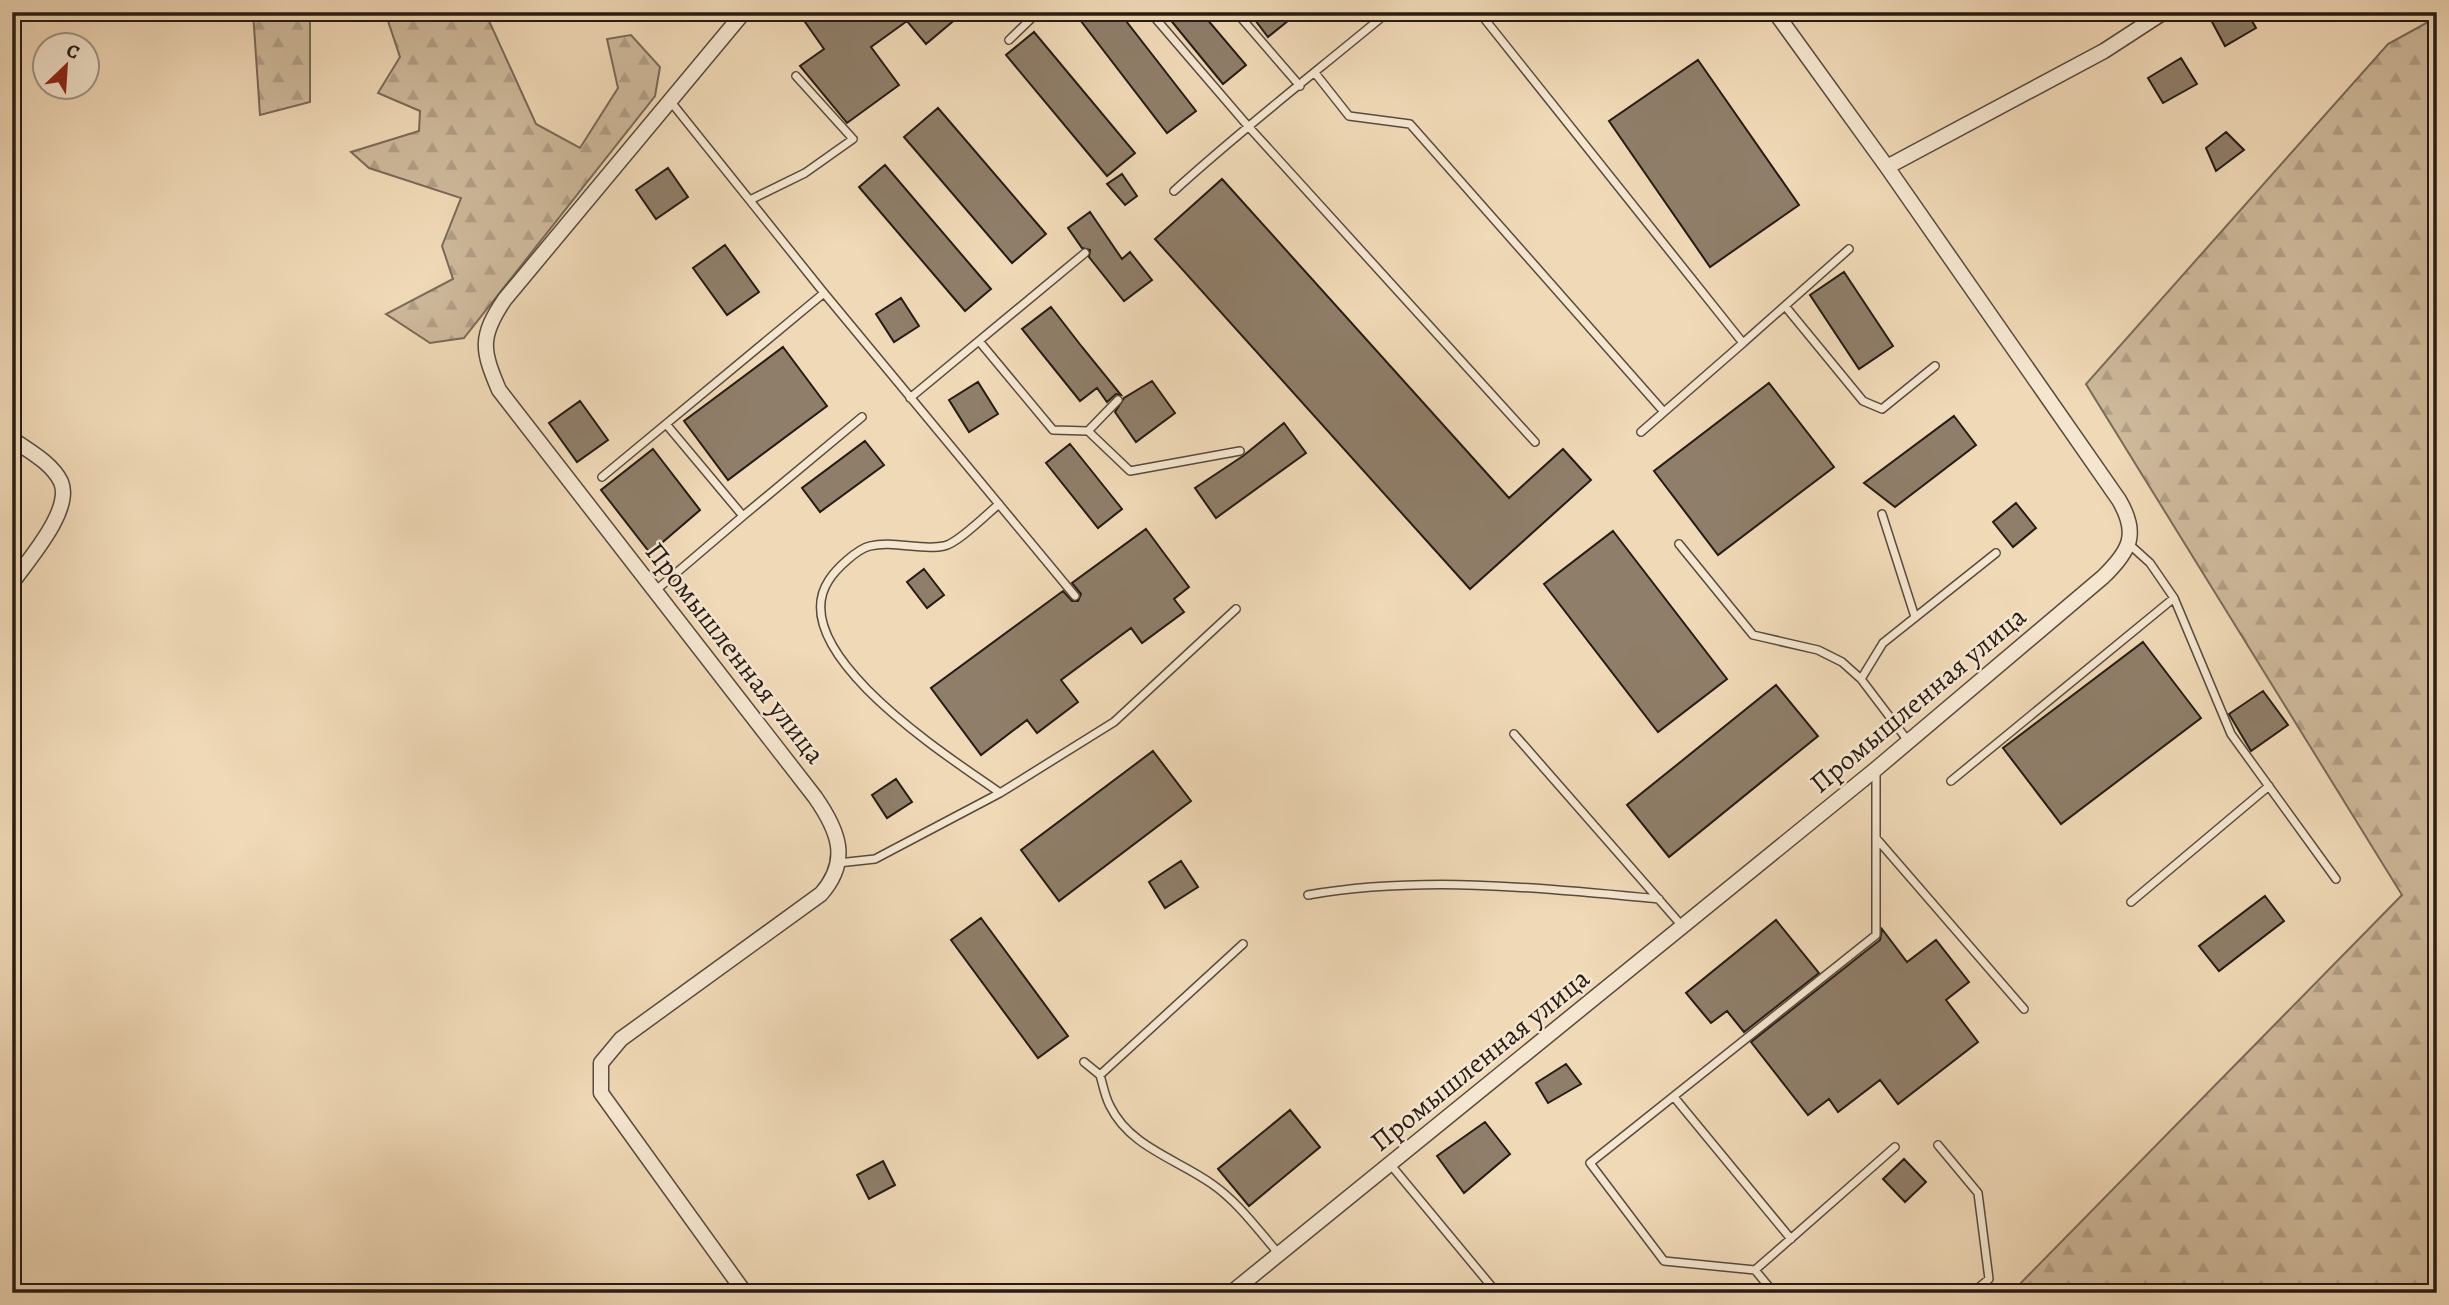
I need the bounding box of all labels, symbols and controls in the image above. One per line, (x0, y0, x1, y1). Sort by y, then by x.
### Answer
north arrow (32, 32, 102, 102)
text: С (62, 37, 84, 66)
street label: Промышленная улица (636, 534, 834, 772)
street label: Промышленная улица (1802, 598, 2034, 802)
street label: Промышленная улица (1362, 960, 1598, 1160)

